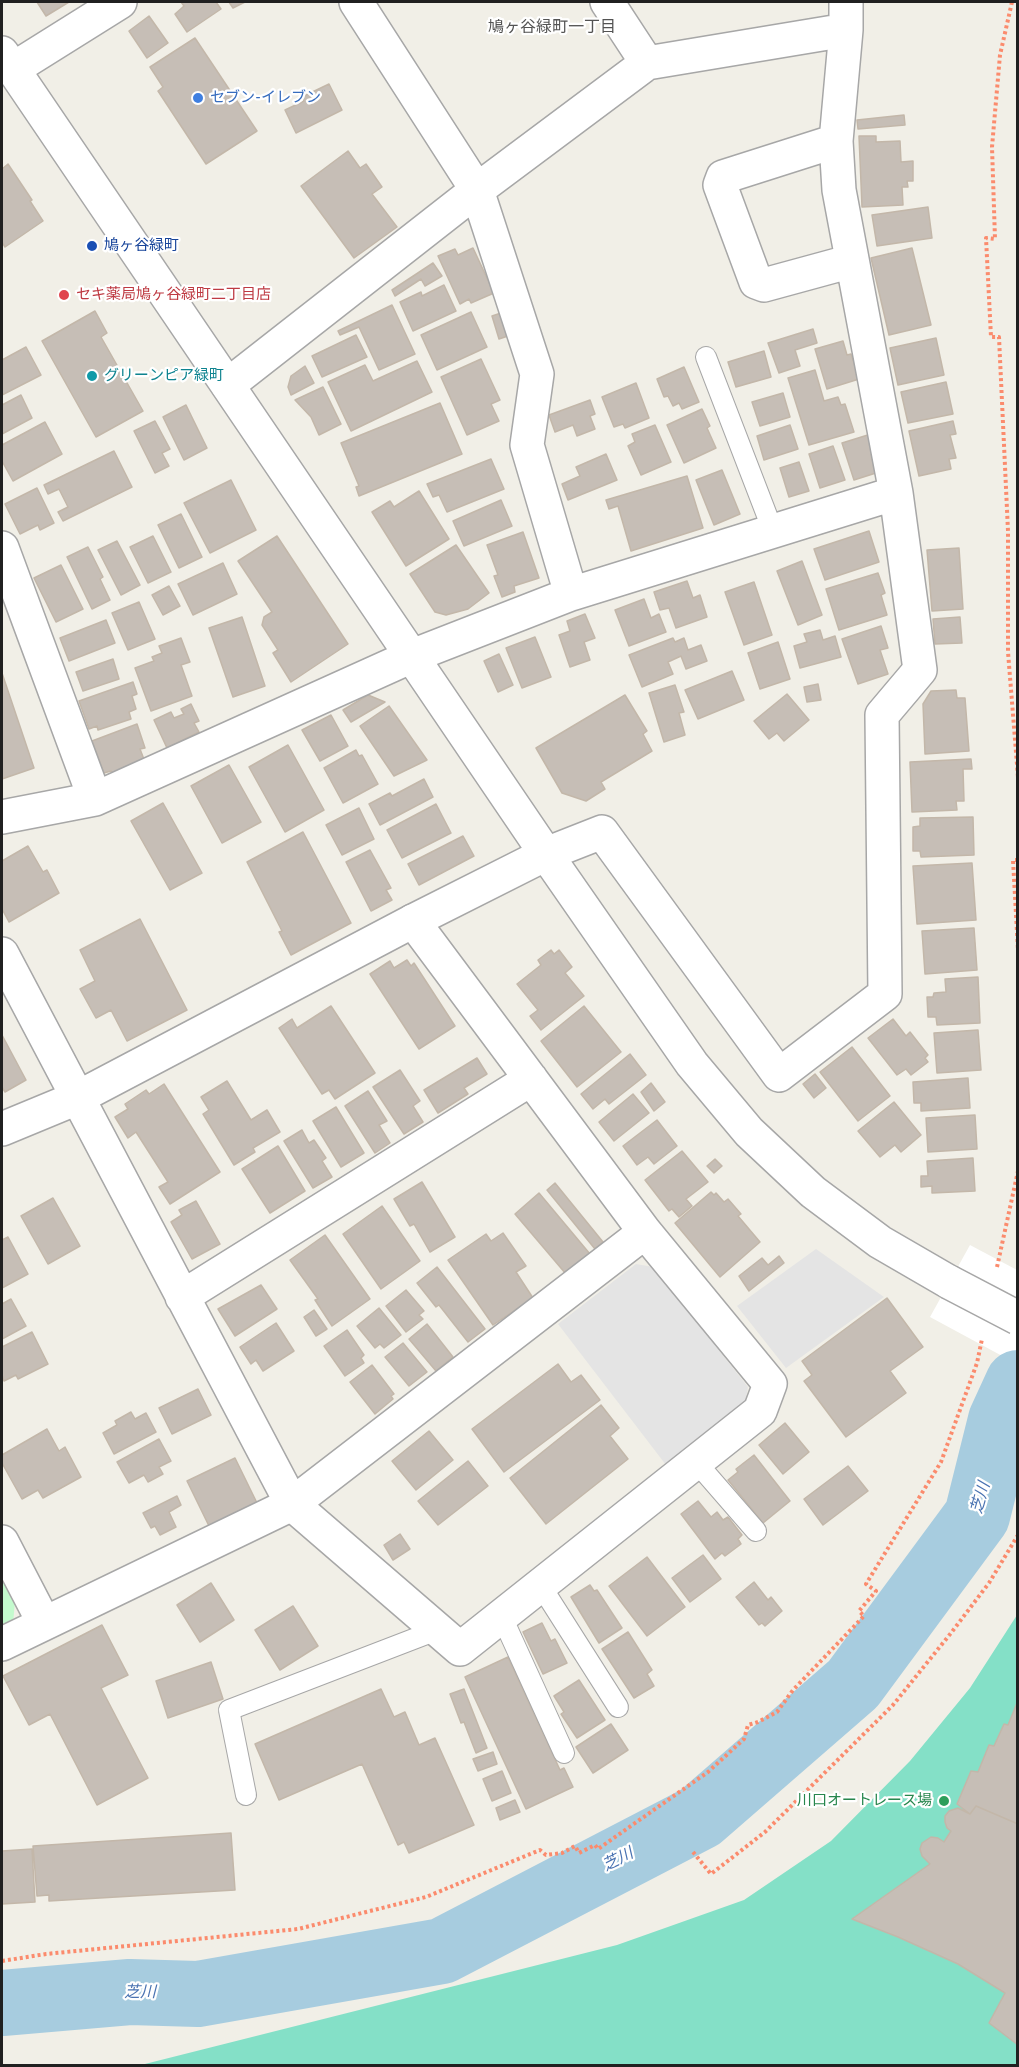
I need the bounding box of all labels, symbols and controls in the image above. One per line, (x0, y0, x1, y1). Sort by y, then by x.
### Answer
district label: 鳩ヶ谷緑町一丁目 (488, 18, 616, 38)
place label: セブン-イレブン (210, 89, 321, 107)
marker: セブン-イレブン (191, 91, 205, 105)
place label: 鳩ヶ谷緑町 (104, 237, 179, 255)
marker: 鳩ヶ谷緑町 (85, 239, 99, 253)
place label: セキ薬局鳩ヶ谷緑町二丁目店 (76, 286, 271, 304)
marker: セキ薬局鳩ヶ谷緑町二丁目店 (57, 288, 71, 302)
place label: グリーンピア緑町 (104, 367, 224, 385)
marker: グリーンピア緑町 (85, 369, 99, 383)
water label: 芝川 (967, 1480, 995, 1516)
place label: 川口オートレース場 (797, 1792, 932, 1810)
marker: 川口オートレース場 (937, 1794, 951, 1808)
water label: 芝川 (599, 1844, 637, 1876)
water label: 芝川 (124, 1983, 156, 2003)

